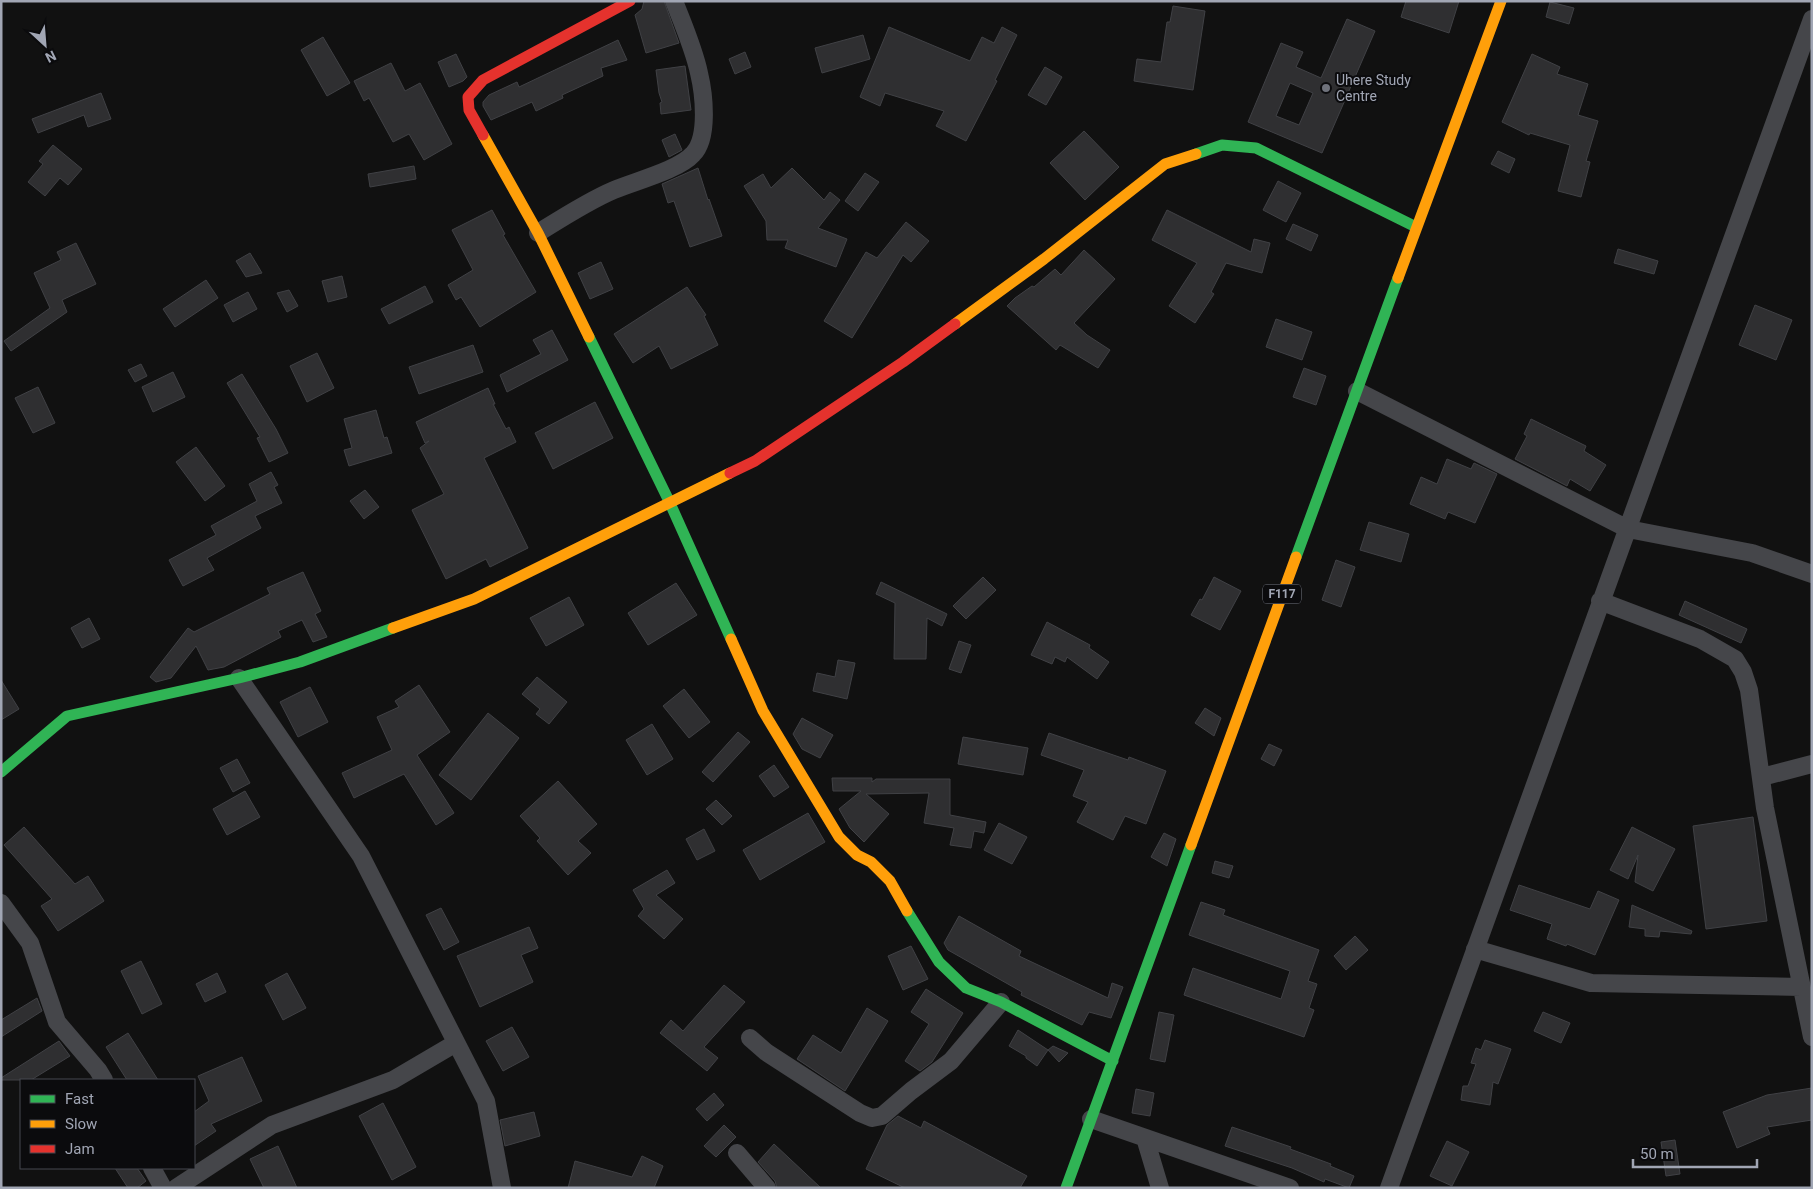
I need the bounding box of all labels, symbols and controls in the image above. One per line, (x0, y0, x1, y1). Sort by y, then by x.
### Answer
north arrow (20, 20, 70, 70)
text: N (43, 47, 59, 66)
place label: Uhere Study Centre (1336, 72, 1411, 104)
marker: Uhere Study Centre (1320, 82, 1332, 94)
road number: F117 (1263, 584, 1301, 604)
legend (20, 1079, 195, 1169)
text: Fast (65, 1090, 94, 1108)
text: Slow (65, 1115, 97, 1133)
scale bar (1633, 1136, 1757, 1168)
text: Jam (65, 1140, 95, 1158)
text: 50 m (1640, 1145, 1674, 1163)

